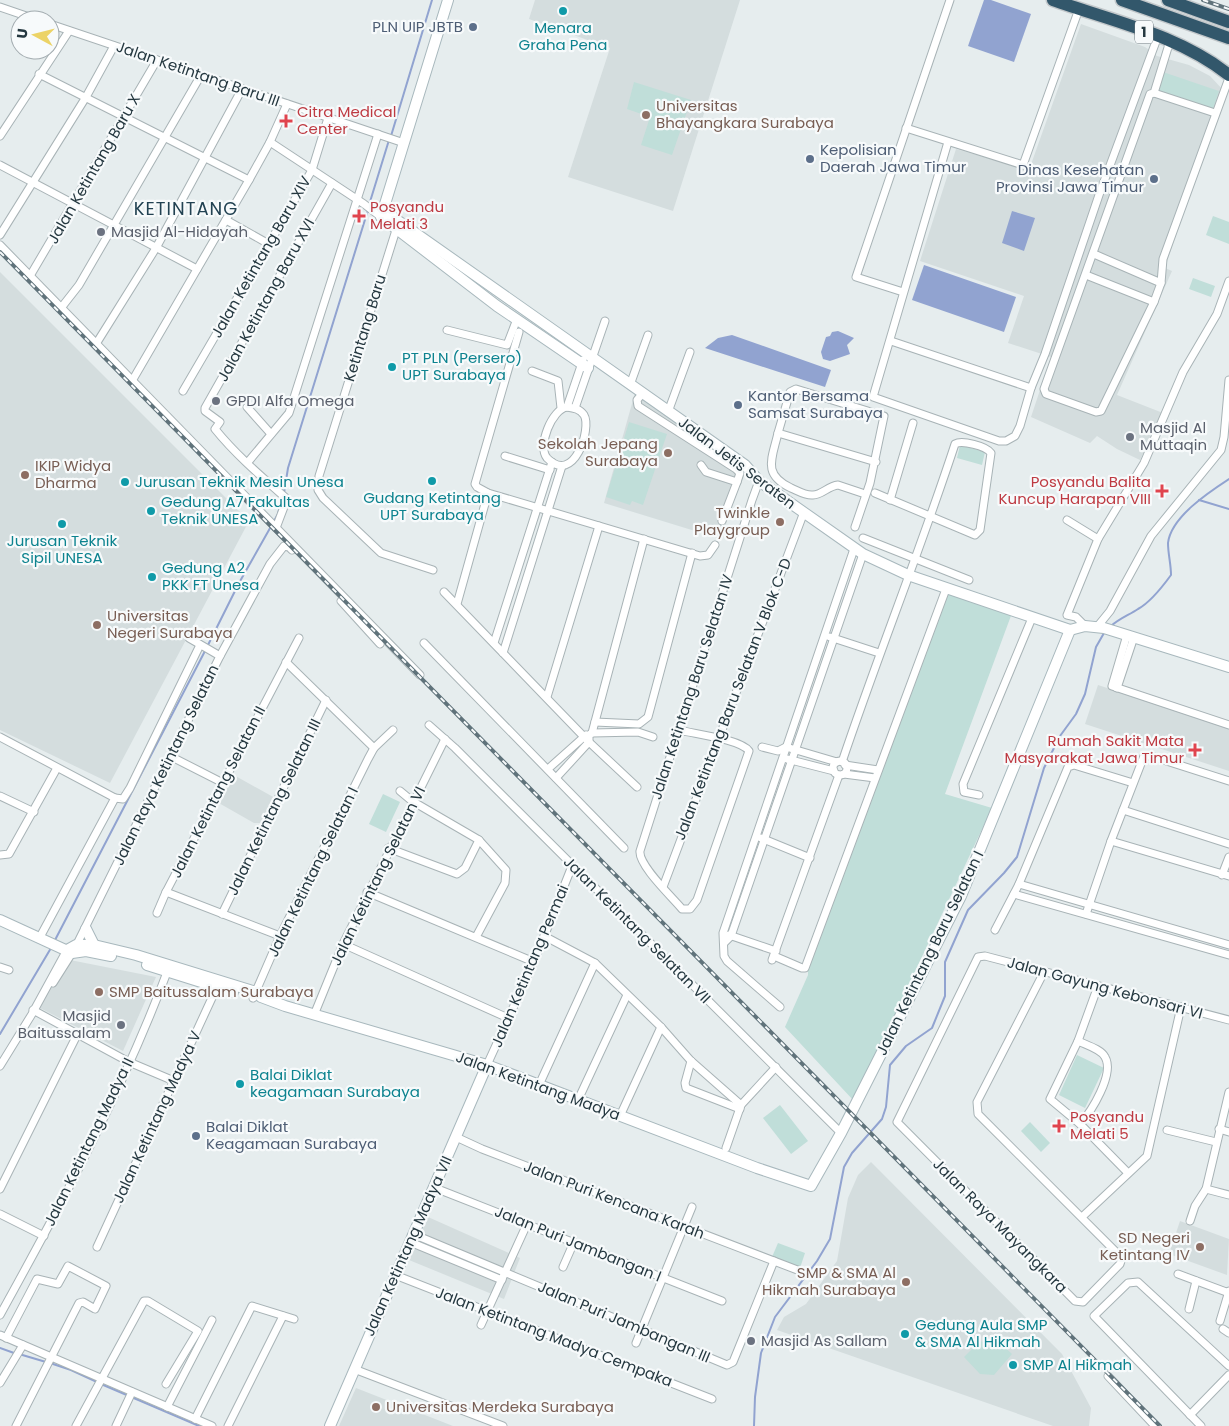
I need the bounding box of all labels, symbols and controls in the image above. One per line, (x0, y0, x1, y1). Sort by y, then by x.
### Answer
marker: Menara Graha Pena (557, 5, 569, 17)
north arrow (10, 10, 60, 60)
place label: PLN UIP JBTB (372, 16, 463, 37)
place label: Menara Graha Pena (519, 17, 607, 55)
marker: PLN UIP JBTB (467, 21, 479, 33)
road number: 1 (1135, 21, 1153, 44)
text: U (12, 27, 33, 40)
street label: Jalan Ketintang Baru III (114, 36, 283, 111)
street label: Jalan Ketintang Baru X (42, 90, 145, 248)
place label: Universitas Bhayangkara Surabaya (656, 95, 834, 133)
place label: Citra Medical Center (297, 101, 396, 139)
marker: Universitas Bhayangkara Surabaya (640, 109, 652, 121)
marker: Citra Medical Center (279, 114, 293, 128)
place label: Kepolisian Daerah Jawa Timur (820, 139, 967, 177)
marker: Kepolisian Daerah Jawa Timur (804, 153, 816, 165)
place label: Dinas Kesehatan Provinsi Jawa Timur (996, 159, 1144, 197)
street label: Jalan Ketintang Baru XIV (206, 172, 316, 341)
marker: Dinas Kesehatan Provinsi Jawa Timur (1148, 173, 1160, 185)
district label: KETINTANG (134, 196, 238, 221)
place label: Posyandu Melati 3 (370, 196, 444, 234)
marker: Posyandu Melati 3 (352, 209, 366, 223)
street label: Jalan Ketintang Baru XVI (212, 214, 319, 385)
place label: Masjid Al-Hidayah (111, 221, 248, 242)
marker: Masjid Al-Hidayah (95, 226, 107, 238)
street label: Ketintang Baru (338, 272, 391, 384)
place label: PT PLN (Persero) UPT Surabaya (402, 347, 522, 385)
marker: PT PLN (Persero) UPT Surabaya (386, 361, 398, 373)
place label: Kantor Bersama Samsat Surabaya (748, 385, 883, 423)
place label: GPDI Alfa Omega (226, 390, 354, 411)
marker: GPDI Alfa Omega (210, 395, 222, 407)
marker: Kantor Bersama Samsat Surabaya (732, 399, 744, 411)
street label: Jalan Jetis Seraten (674, 411, 800, 514)
place label: Masjid Al Muttaqin (1140, 417, 1207, 455)
marker: Masjid Al Muttaqin (1124, 431, 1136, 443)
place label: Sekolah Jepang Surabaya (538, 433, 658, 471)
marker: Sekolah Jepang Surabaya (662, 447, 674, 459)
place label: IKIP Widya Dharma (35, 455, 111, 493)
marker: IKIP Widya Dharma (19, 469, 31, 481)
place label: Jurusan Teknik Mesin Unesa (135, 471, 344, 492)
place label: Posyandu Balita Kuncup Harapan VIII (999, 471, 1151, 509)
marker: Gudang Ketintang UPT Surabaya (426, 475, 438, 487)
marker: Jurusan Teknik Mesin Unesa (119, 476, 131, 488)
marker: Posyandu Balita Kuncup Harapan VIII (1155, 484, 1169, 498)
place label: Gudang Ketintang UPT Surabaya (363, 487, 501, 525)
place label: Gedung A7 Fakultas Teknik UNESA (161, 491, 310, 529)
place label: Twinkle Playgroup (694, 502, 770, 540)
marker: Gedung A7 Fakultas Teknik UNESA (145, 505, 157, 517)
marker: Twinkle Playgroup (774, 516, 786, 528)
marker: Jurusan Teknik Sipil UNESA (56, 518, 68, 530)
place label: Jurusan Teknik Sipil UNESA (7, 530, 118, 568)
street label: Jalan Ketintang Baru Selatan V Blok C-D (669, 555, 796, 843)
place label: Gedung A2 PKK FT Unesa (162, 557, 259, 595)
marker: Gedung A2 PKK FT Unesa (146, 571, 158, 583)
street label: Jalan Ketintang Baru Selatan IV (645, 572, 738, 802)
place label: Universitas Negeri Surabaya (107, 605, 233, 643)
marker: Universitas Negeri Surabaya (91, 619, 103, 631)
street label: Jalan Raya Ketintang Selatan (108, 661, 223, 869)
street label: Jalan Ketintang Selatan II (165, 702, 270, 881)
street label: Jalan Ketintang Selatan III (223, 716, 325, 898)
place label: Rumah Sakit Mata Masyarakat Jawa Timur (1004, 730, 1184, 768)
marker: Rumah Sakit Mata Masyarakat Jawa Timur (1188, 743, 1202, 757)
street label: Jalan Ketintang Selatan VI (325, 783, 430, 969)
street label: Jalan Ketintang Selatan I (264, 784, 362, 960)
street label: Jalan Ketintang Baru Selatan I (871, 847, 988, 1059)
street label: Jalan Ketintang Selatan VII (559, 851, 716, 1008)
street label: Jalan Ketintang Permai (486, 881, 573, 1050)
street label: Jalan Gayung Kebonsari VI (1005, 951, 1205, 1024)
place label: SMP Baitussalam Surabaya (109, 981, 314, 1002)
marker: SMP Baitussalam Surabaya (93, 986, 105, 998)
place label: Masjid Baitussalam (18, 1005, 111, 1043)
marker: Masjid Baitussalam (115, 1019, 127, 1031)
street label: Jalan Ketintang Madya V (107, 1027, 206, 1206)
street label: Jalan Ketintang Madya (453, 1046, 623, 1125)
street label: Jalan Ketintang Madya II (39, 1054, 139, 1230)
place label: Balai Diklat keagamaan Surabaya (250, 1064, 420, 1102)
marker: Balai Diklat keagamaan Surabaya (234, 1078, 246, 1090)
place label: Posyandu Melati 5 (1070, 1106, 1144, 1144)
place label: Balai Diklat Keagamaan Surabaya (206, 1116, 377, 1154)
marker: Posyandu Melati 5 (1052, 1119, 1066, 1133)
marker: Balai Diklat Keagamaan Surabaya (190, 1130, 202, 1142)
street label: Jalan Ketintang Madya VII (358, 1152, 457, 1339)
street label: Jalan Raya Mayangkara (928, 1154, 1072, 1298)
street label: Jalan Puri Kencana Karah (521, 1155, 708, 1244)
street label: Jalan Puri Jambangan I (492, 1200, 665, 1287)
place label: SD Negeri Ketintang IV (1100, 1227, 1190, 1265)
marker: SD Negeri Ketintang IV (1194, 1241, 1206, 1253)
place label: SMP & SMA Al Hikmah Surabaya (762, 1262, 896, 1300)
street label: Jalan Puri Jambangan III (535, 1276, 714, 1367)
marker: SMP & SMA Al Hikmah Surabaya (900, 1276, 912, 1288)
street label: Jalan Ketintang Madya Cempaka (433, 1282, 676, 1392)
place label: Gedung Aula SMP & SMA Al Hikmah (915, 1314, 1048, 1352)
marker: Gedung Aula SMP & SMA Al Hikmah (899, 1328, 911, 1340)
place label: Masjid As Sallam (761, 1330, 887, 1351)
marker: Masjid As Sallam (745, 1335, 757, 1347)
place label: SMP Al Hikmah (1023, 1354, 1132, 1375)
marker: SMP Al Hikmah (1007, 1359, 1019, 1371)
place label: Universitas Merdeka Surabaya (386, 1396, 614, 1417)
marker: Universitas Merdeka Surabaya (370, 1401, 382, 1413)

